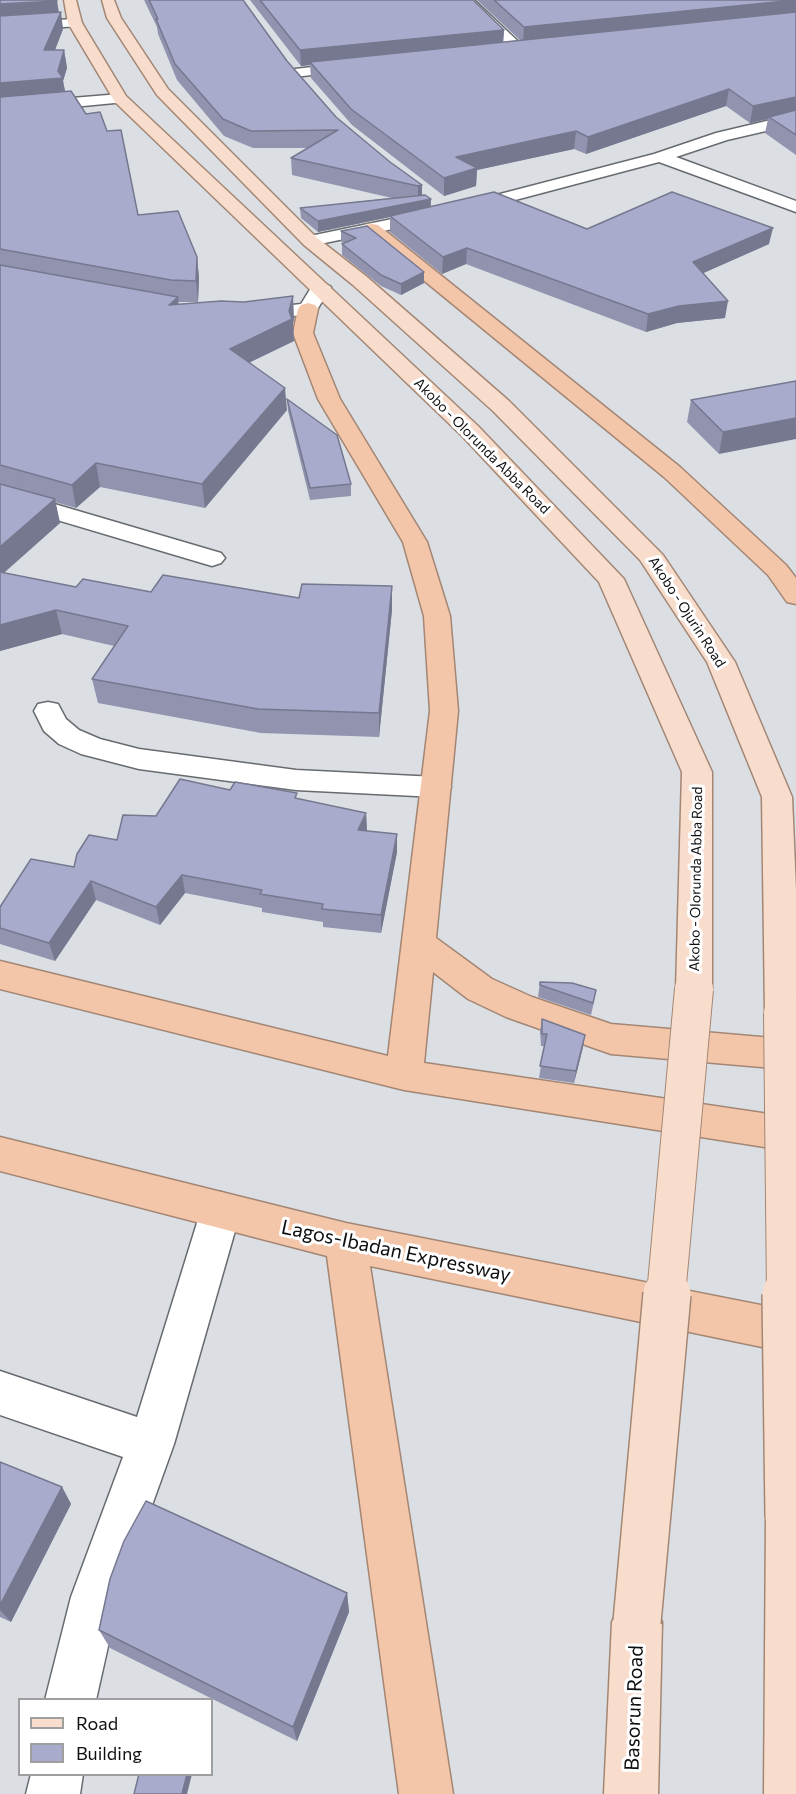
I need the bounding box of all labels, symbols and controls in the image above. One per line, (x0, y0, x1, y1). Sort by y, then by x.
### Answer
street label: Akobo - Olorunda Abba Road (411, 375, 553, 517)
street label: Akobo - Ojurin Road (645, 553, 729, 671)
street label: Akobo - Olorunda Abba Road (686, 786, 706, 972)
street label: Lagos-Ibadan Expressway (279, 1215, 513, 1287)
street label: Basorun Road (620, 1645, 648, 1771)
legend (18, 1698, 213, 1776)
text: Road (76, 1712, 118, 1734)
text: Building (76, 1742, 142, 1764)

